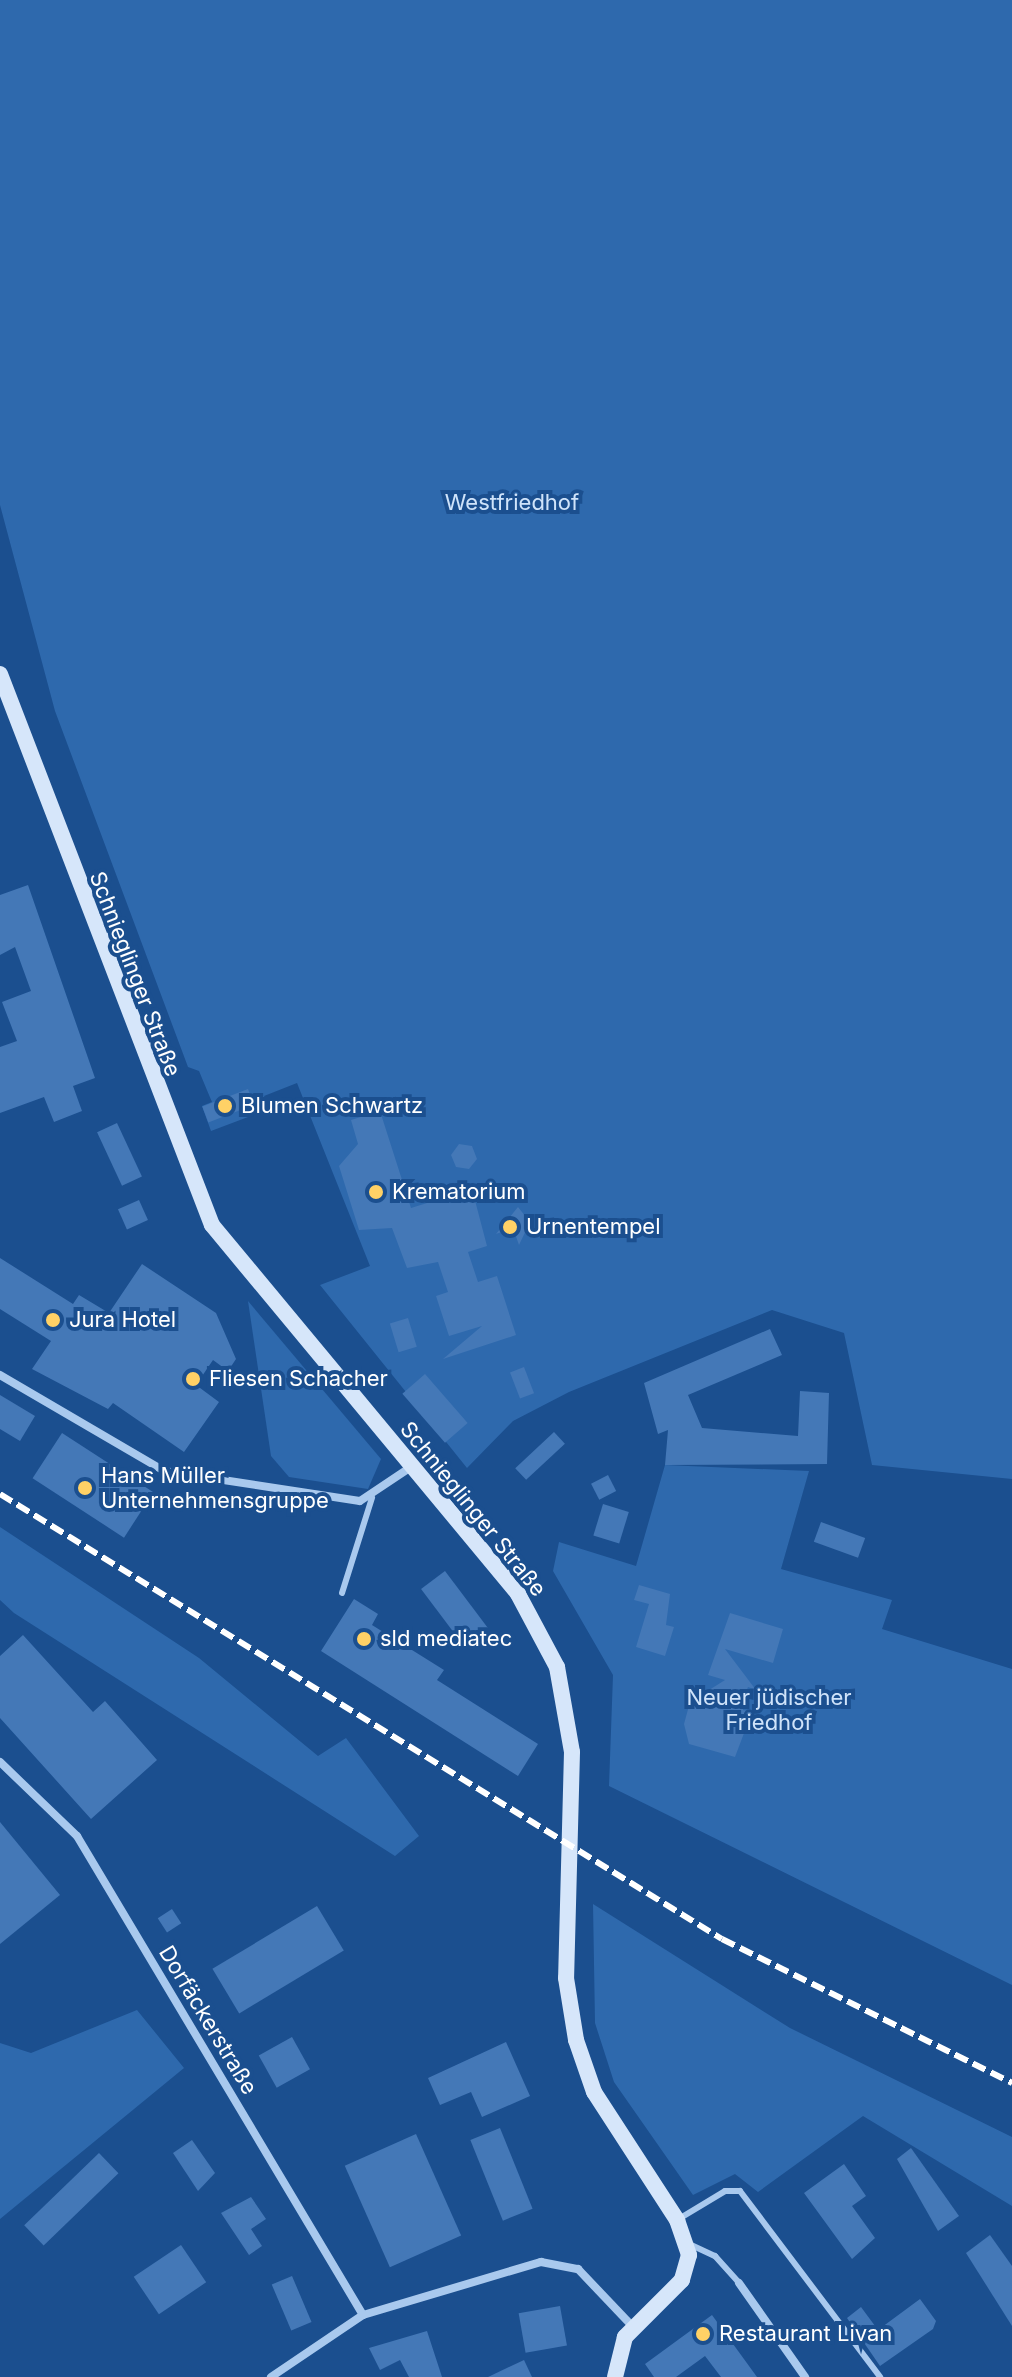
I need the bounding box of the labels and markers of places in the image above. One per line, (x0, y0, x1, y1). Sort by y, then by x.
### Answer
place label: Blumen Schwartz (241, 1093, 423, 1119)
marker: Blumen Schwartz (216, 1097, 234, 1115)
place label: Krematorium (392, 1179, 526, 1205)
marker: Krematorium (367, 1183, 385, 1201)
place label: Urnentempel (526, 1214, 661, 1240)
marker: Urnentempel (501, 1218, 519, 1236)
place label: Jura Hotel (69, 1307, 176, 1333)
marker: Jura Hotel (44, 1311, 62, 1329)
place label: Fliesen Schacher (209, 1366, 388, 1392)
marker: Fliesen Schacher (184, 1370, 202, 1388)
place label: Hans Müller Unternehmensgruppe (101, 1462, 329, 1514)
marker: Hans Müller Unternehmensgruppe (76, 1479, 94, 1497)
place label: sld mediatec (380, 1626, 512, 1652)
marker: sld mediatec (355, 1630, 373, 1648)
place label: Restaurant Livan (719, 2321, 892, 2347)
marker: Restaurant Livan (694, 2325, 712, 2343)

